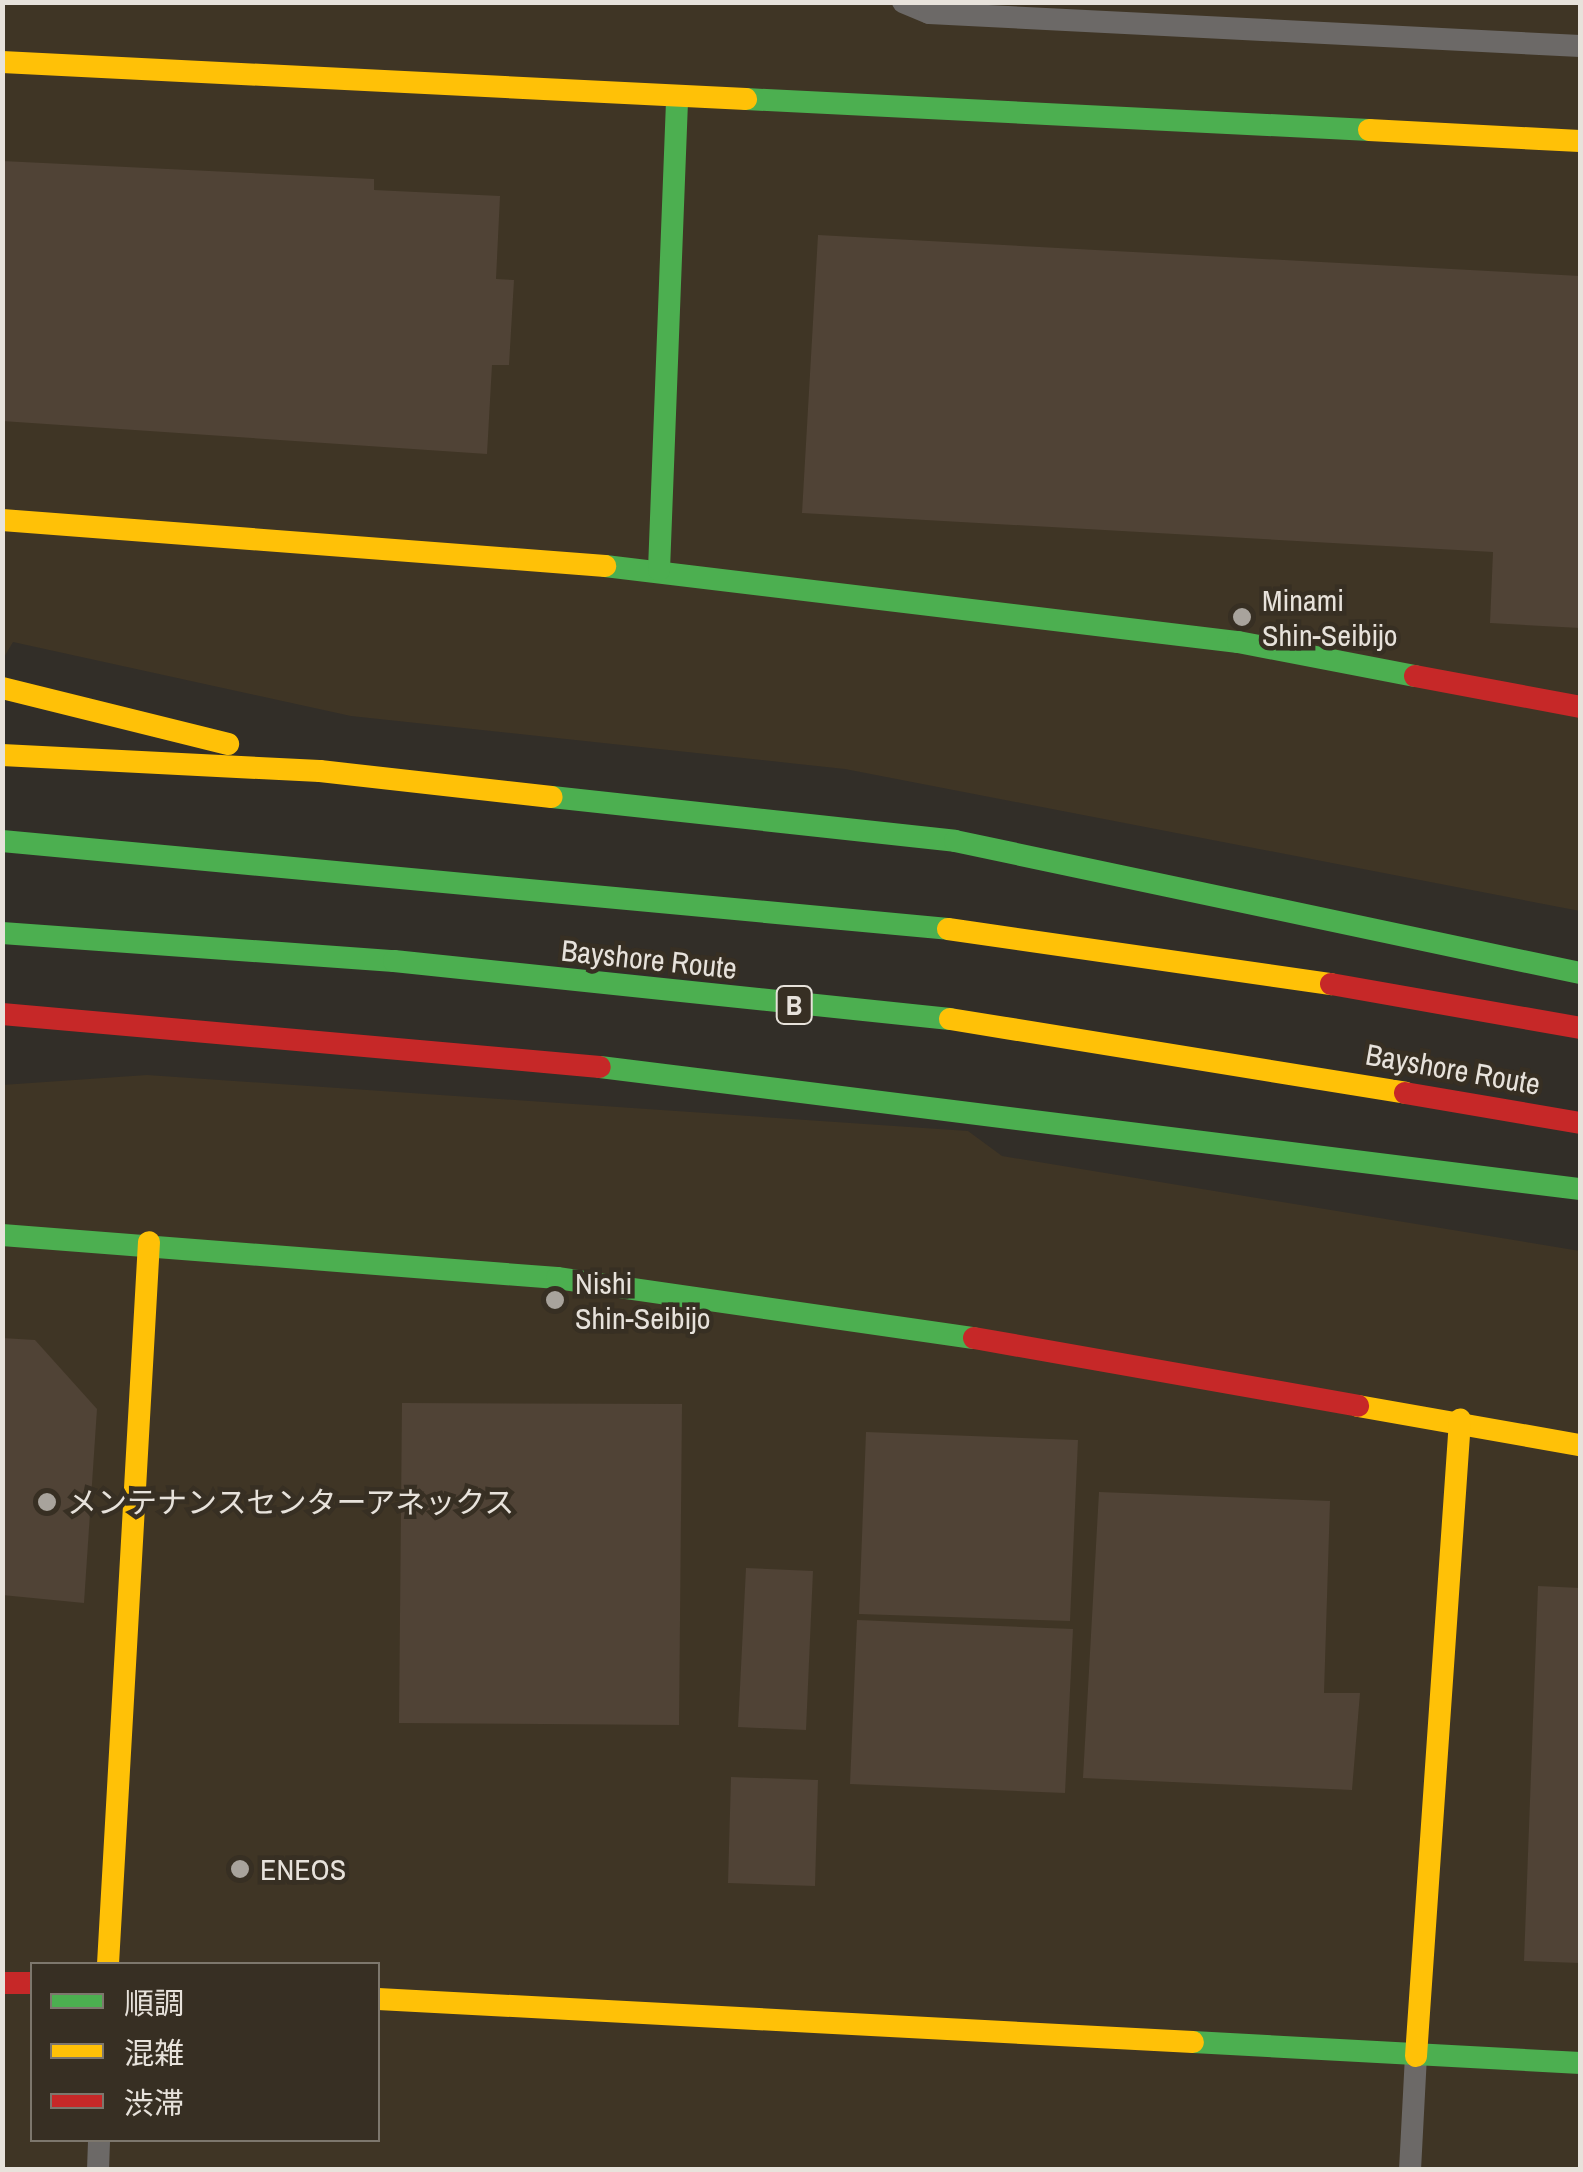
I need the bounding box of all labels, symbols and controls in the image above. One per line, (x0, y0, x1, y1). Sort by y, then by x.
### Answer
place label: Minami Shin-Seibijo (1262, 582, 1397, 652)
marker: Minami Shin-Seibijo (1231, 606, 1253, 628)
street label: Bayshore Route (559, 932, 739, 986)
road number: B (774, 982, 814, 1028)
street label: Bayshore Route (1363, 1036, 1543, 1102)
place label: Nishi Shin-Seibijo (575, 1265, 710, 1336)
marker: Nishi Shin-Seibijo (544, 1289, 566, 1311)
place label: メンテナンスセンターアネックス (67, 1484, 517, 1520)
marker: メンテナンスセンターアネックス (36, 1491, 58, 1513)
place label: ENEOS (260, 1851, 346, 1887)
marker: ENEOS (229, 1858, 251, 1880)
legend (30, 1962, 380, 2142)
text: 順調 (124, 1983, 184, 2023)
text: 混雑 (124, 2033, 184, 2073)
text: 渋滞 (124, 2083, 184, 2123)

